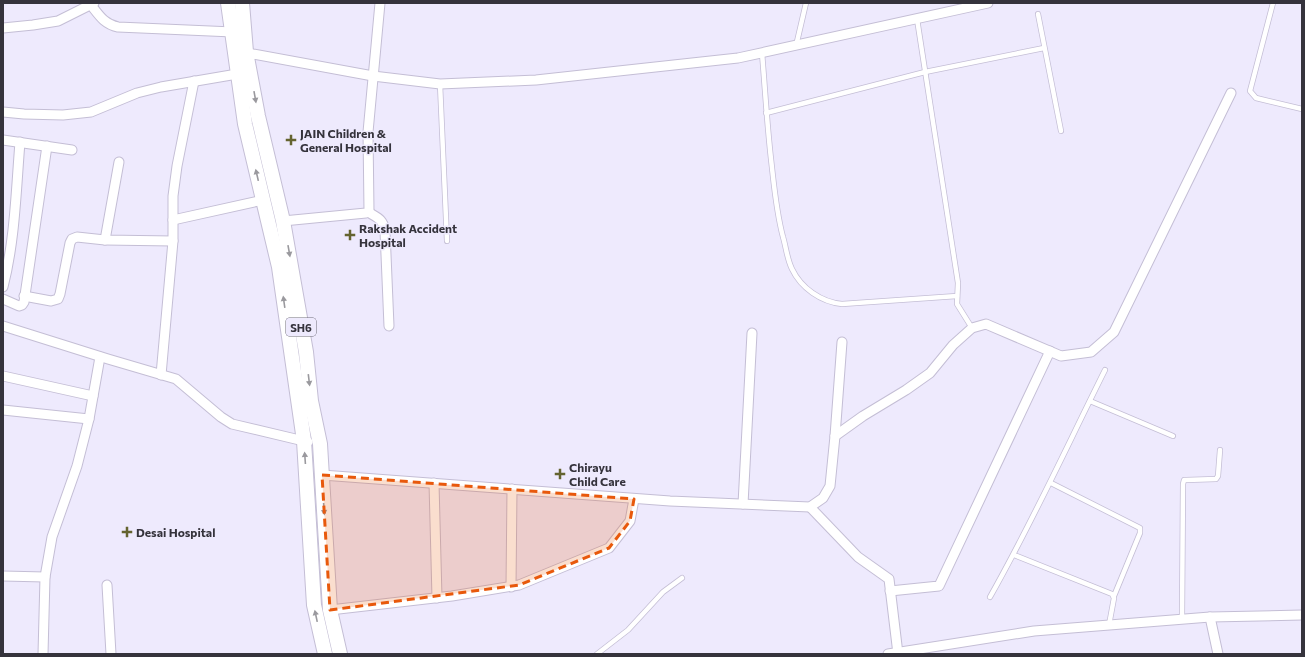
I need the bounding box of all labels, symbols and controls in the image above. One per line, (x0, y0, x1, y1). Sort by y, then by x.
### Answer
one-way arrow (252, 91, 258, 103)
place label: JAIN Children & General Hospital (300, 126, 392, 154)
marker: JAIN Children & General Hospital (285, 134, 297, 146)
one-way arrow (254, 169, 260, 181)
place label: Rakshak Accident Hospital (359, 221, 457, 249)
marker: Rakshak Accident Hospital (344, 229, 356, 241)
one-way arrow (286, 245, 292, 257)
one-way arrow (281, 296, 287, 308)
road number: SH6 (286, 318, 316, 336)
one-way arrow (306, 374, 312, 386)
one-way arrow (302, 451, 308, 464)
place label: Chirayu Child Care (569, 460, 626, 488)
marker: Chirayu Child Care (554, 468, 566, 480)
one-way arrow (321, 503, 328, 515)
place label: Desai Hospital (136, 525, 215, 539)
marker: Desai Hospital (121, 526, 133, 538)
one-way arrow (313, 610, 319, 622)

